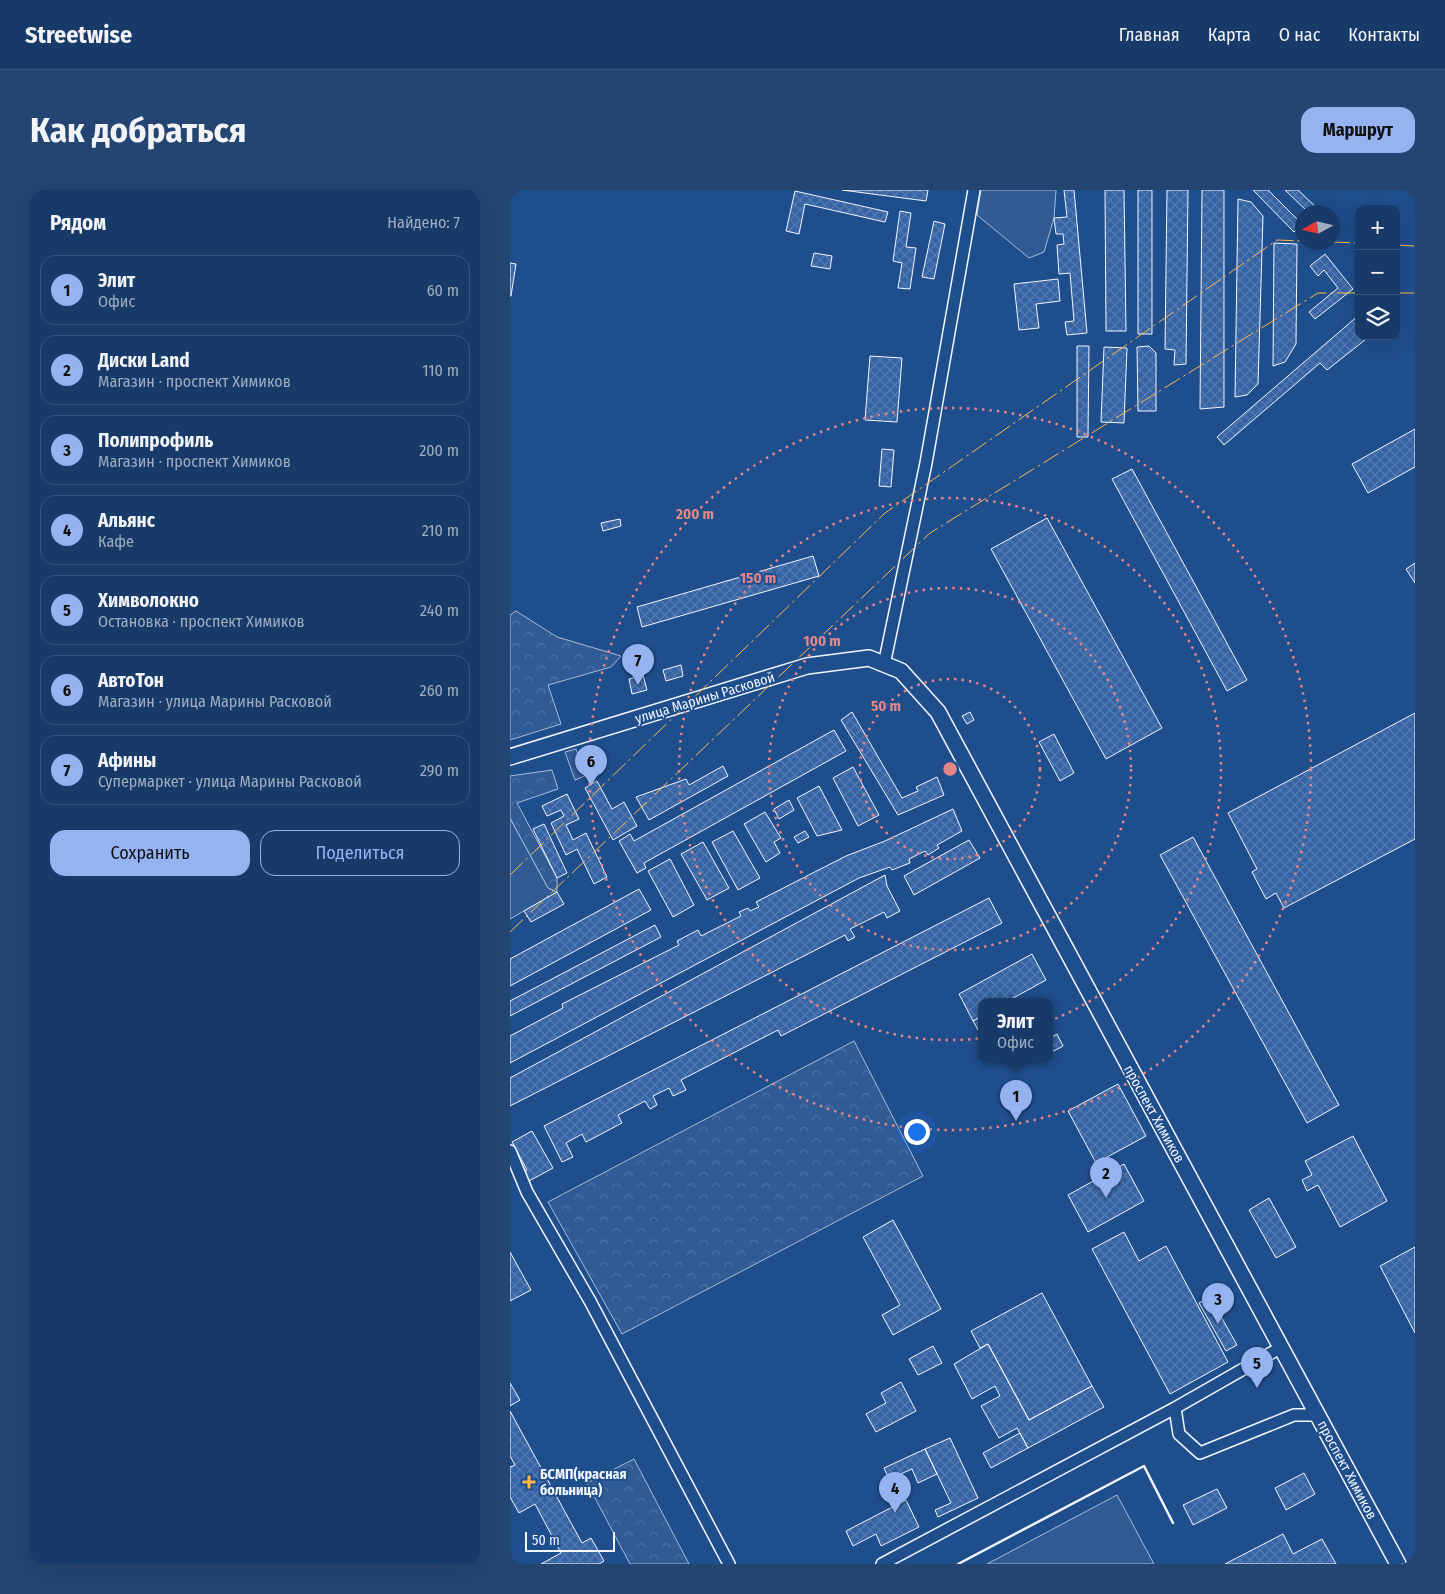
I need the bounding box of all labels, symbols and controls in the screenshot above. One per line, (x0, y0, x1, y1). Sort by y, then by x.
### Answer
text: Streetwise (25, 21, 132, 49)
text: Главная (1119, 24, 1180, 46)
text: Карта (1208, 24, 1251, 46)
text: О нас (1279, 24, 1320, 46)
text: Контакты (1348, 24, 1420, 46)
button: Маршрут (1301, 107, 1415, 153)
text: Как добраться (30, 109, 247, 151)
north arrow (1295, 205, 1340, 250)
map controls (1355, 205, 1400, 340)
button: + (1355, 205, 1400, 250)
text: Рядом (50, 210, 106, 236)
text: Найдено: 7 (387, 213, 460, 232)
button: − (1355, 250, 1400, 295)
text: Элит (98, 269, 135, 292)
text: 1 (64, 281, 70, 300)
text: 60 m (427, 281, 459, 300)
text: Офис (98, 292, 135, 311)
button: layers (1355, 295, 1400, 340)
text: Диски Land (98, 349, 190, 372)
text: 2 (63, 361, 71, 380)
text: 110 m (422, 361, 459, 380)
text: Магазин · проспект Химиков (98, 372, 291, 391)
text: Полипрофиль (98, 429, 213, 452)
text: 3 (63, 441, 71, 460)
text: 200 m (419, 441, 459, 460)
text: Магазин · проспект Химиков (98, 452, 291, 471)
text: 200 m (675, 505, 714, 523)
text: Альянс (98, 509, 155, 532)
text: 4 (63, 521, 71, 540)
text: 210 m (422, 521, 459, 540)
text: Кафе (98, 532, 134, 551)
text: 150 m (740, 569, 776, 587)
text: Химволокно (98, 589, 199, 612)
text: 5 (63, 601, 71, 620)
text: 240 m (420, 601, 459, 620)
text: Остановка · проспект Химиков (98, 612, 305, 631)
text: 100 m (803, 632, 841, 650)
pin: 7 (622, 644, 654, 685)
text: АвтоТон (98, 669, 164, 692)
street label: улица Марины Расковой (633, 669, 777, 727)
text: 6 (63, 681, 71, 700)
text: 260 m (420, 681, 459, 700)
text: Магазин · улица Марины Расковой (98, 692, 332, 711)
text: 50 m (871, 697, 901, 715)
pin: 6 (575, 745, 607, 786)
text: Афины (98, 749, 156, 772)
centre of rings (941, 760, 959, 778)
text: 7 (64, 761, 70, 780)
text: 290 m (420, 761, 459, 780)
text: Супермаркет · улица Марины Расковой (98, 772, 362, 791)
button: Сохранить (50, 830, 250, 876)
button: Поделиться (260, 830, 460, 876)
popup (978, 998, 1053, 1063)
text: Элит (997, 1010, 1034, 1033)
text: Офис (997, 1033, 1034, 1052)
street label: проспект Химиков (1120, 1062, 1188, 1166)
pin: 1 (1000, 1080, 1032, 1121)
your location (904, 1119, 930, 1145)
pin: 2 (1090, 1157, 1122, 1198)
pin: 3 (1202, 1283, 1234, 1324)
pin: 5 (1241, 1347, 1273, 1388)
street label: проспект Химиков (1314, 1418, 1380, 1522)
place label: БСМП(красная больница) (540, 1466, 627, 1499)
pin: 4 (879, 1472, 911, 1513)
marker: БСМП(красная больница) (522, 1475, 536, 1489)
scale bar (525, 1529, 615, 1552)
text: 50 m (532, 1532, 560, 1549)

